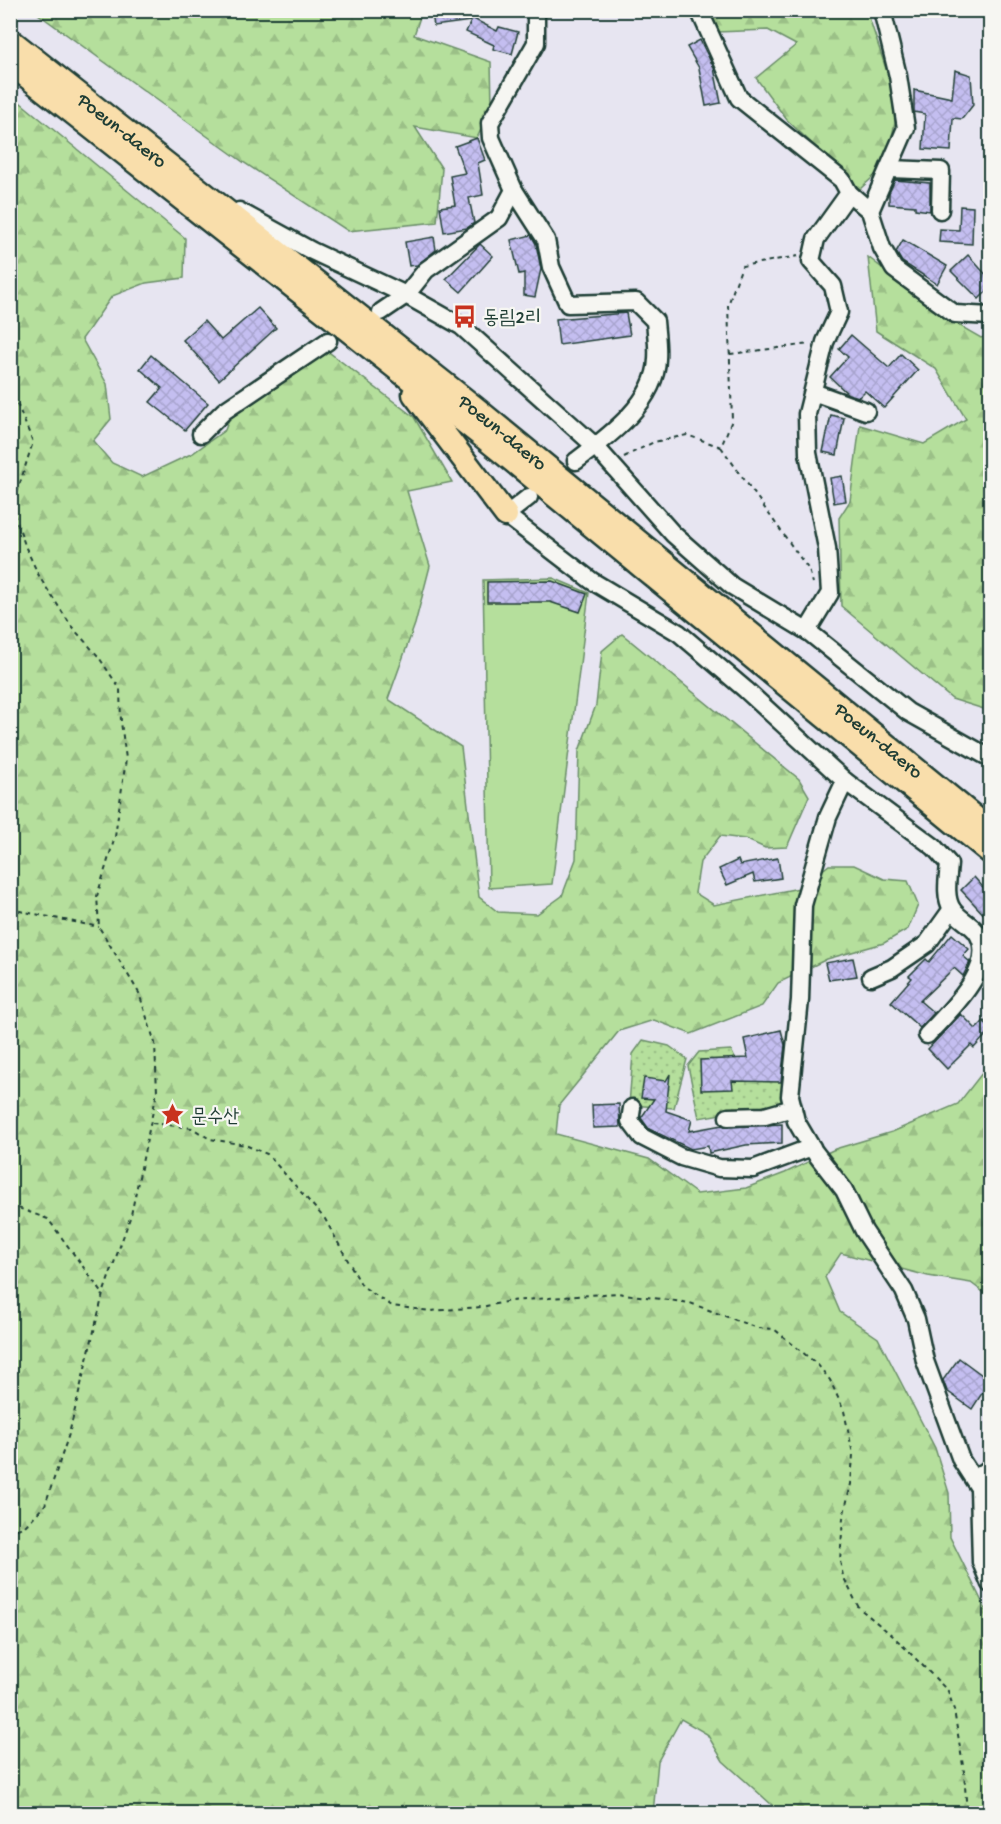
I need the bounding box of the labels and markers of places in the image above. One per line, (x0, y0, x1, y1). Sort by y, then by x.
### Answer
bus stop icon: 동림2리 (452, 303, 478, 329)
place label: 동림2리 (483, 308, 541, 331)
place icon: 문수산 (160, 1102, 186, 1128)
place label: 문수산 (191, 1107, 239, 1130)

